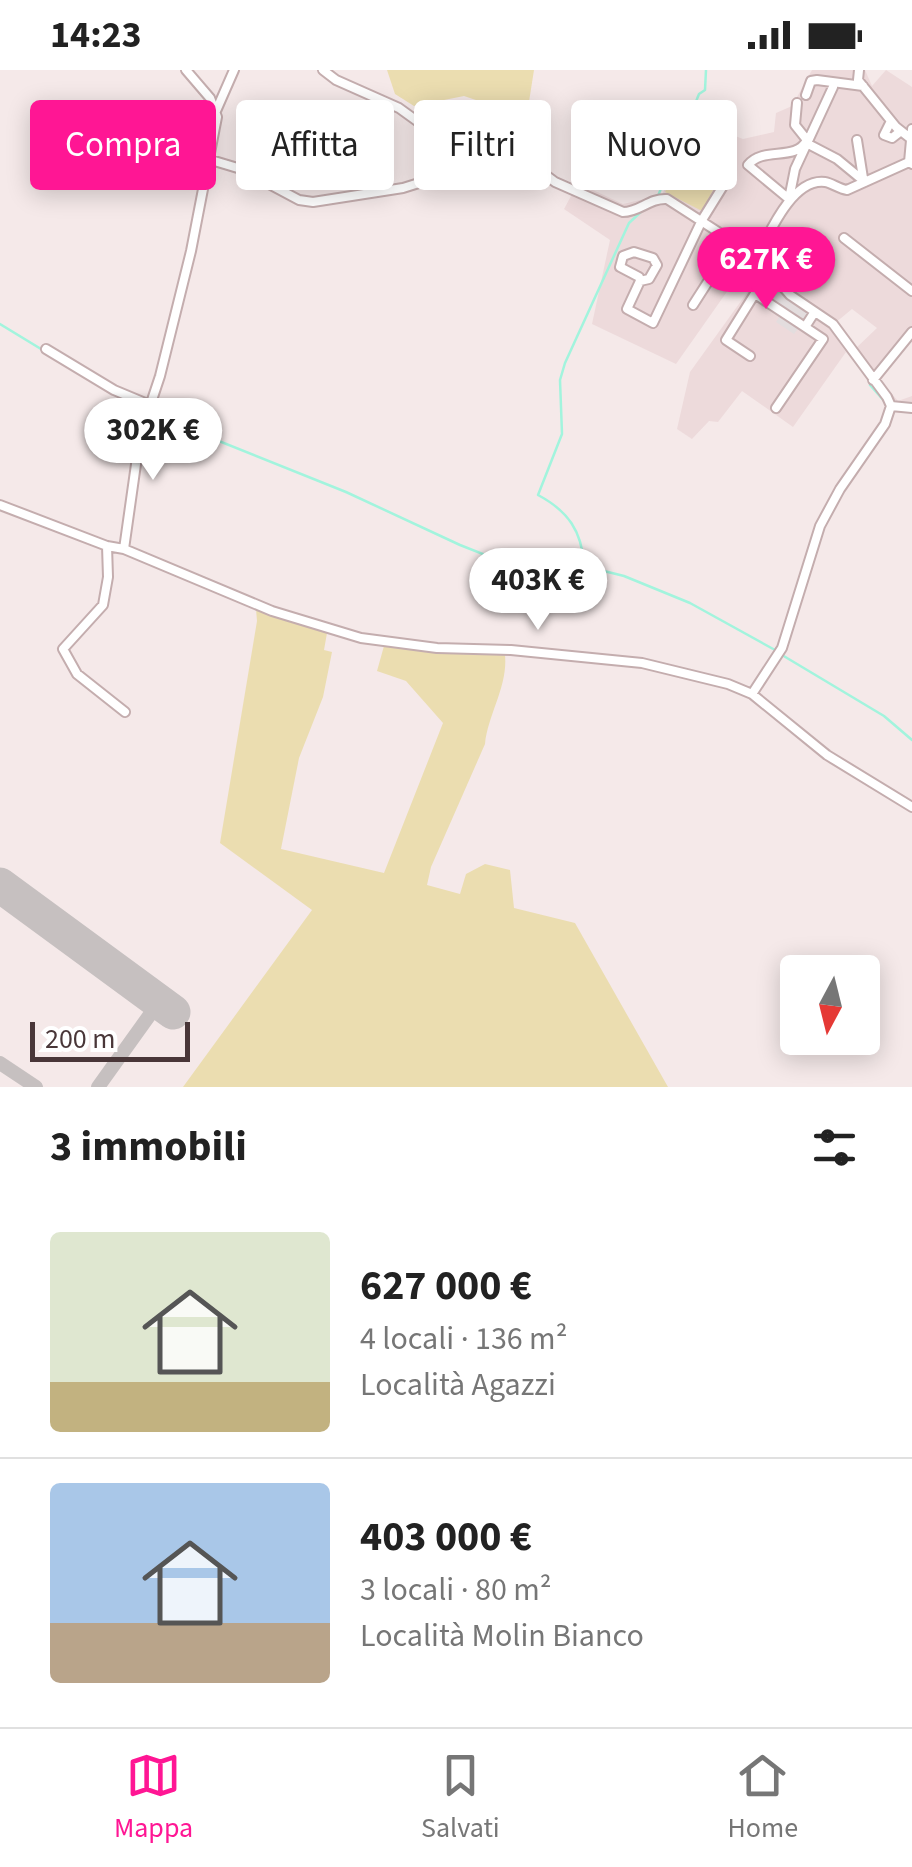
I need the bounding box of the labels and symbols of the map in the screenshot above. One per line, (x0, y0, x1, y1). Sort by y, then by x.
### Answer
pin: 627K € (685, 227, 847, 312)
pin: 302K € (72, 398, 234, 483)
pin: 403K € (457, 548, 619, 633)
north arrow (780, 955, 880, 1055)
scale bar (30, 1017, 190, 1061)

